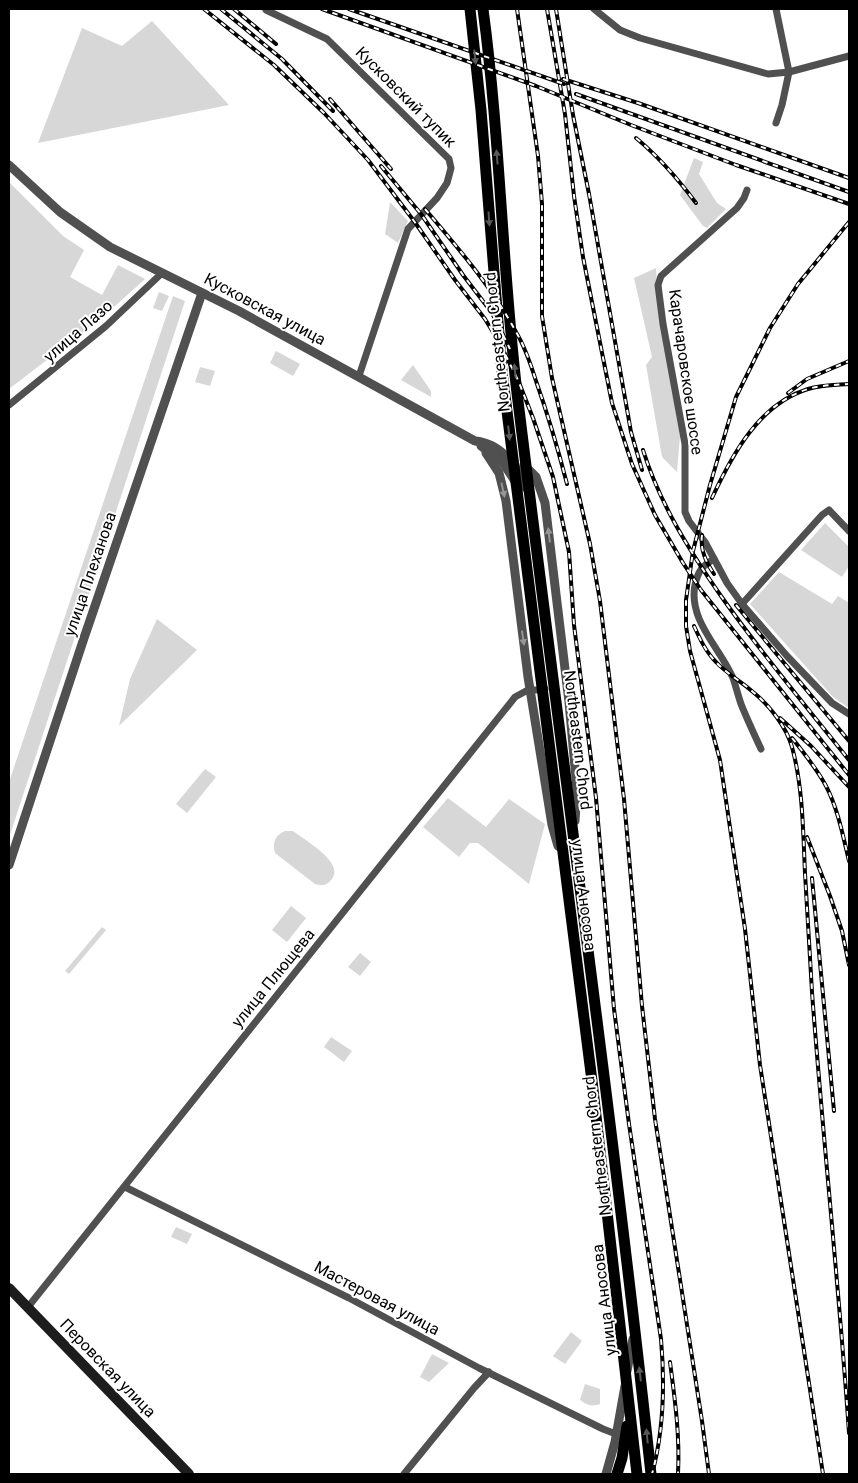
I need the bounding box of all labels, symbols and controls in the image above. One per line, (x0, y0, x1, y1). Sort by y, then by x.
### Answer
street label: Кусковский тупик (352, 43, 461, 152)
one-way arrow (471, 49, 479, 65)
one-way arrow (493, 149, 501, 165)
one-way arrow (485, 211, 493, 227)
street label: Кусковская улица (201, 269, 329, 349)
street label: Northeastern Chord (480, 271, 514, 413)
street label: Карачаровское шоссе (665, 288, 707, 456)
street label: улица Лазо (40, 296, 116, 366)
one-way arrow (511, 363, 519, 379)
one-way arrow (505, 425, 513, 441)
one-way arrow (499, 482, 507, 498)
street label: улица Плеханова (60, 510, 120, 638)
one-way arrow (545, 527, 553, 543)
one-way arrow (519, 631, 527, 647)
street label: Northeastern Chord (560, 669, 596, 811)
street label: улица Аносова (568, 838, 600, 952)
street label: улица Плющева (227, 925, 319, 1031)
street label: Northeastern Chord (579, 1075, 615, 1217)
street label: улица Аносова (588, 1243, 620, 1357)
street label: Мастеровая улица (311, 1257, 443, 1339)
street label: Перовская улица (56, 1315, 160, 1421)
one-way arrow (636, 1365, 644, 1381)
one-way arrow (643, 1428, 651, 1444)

